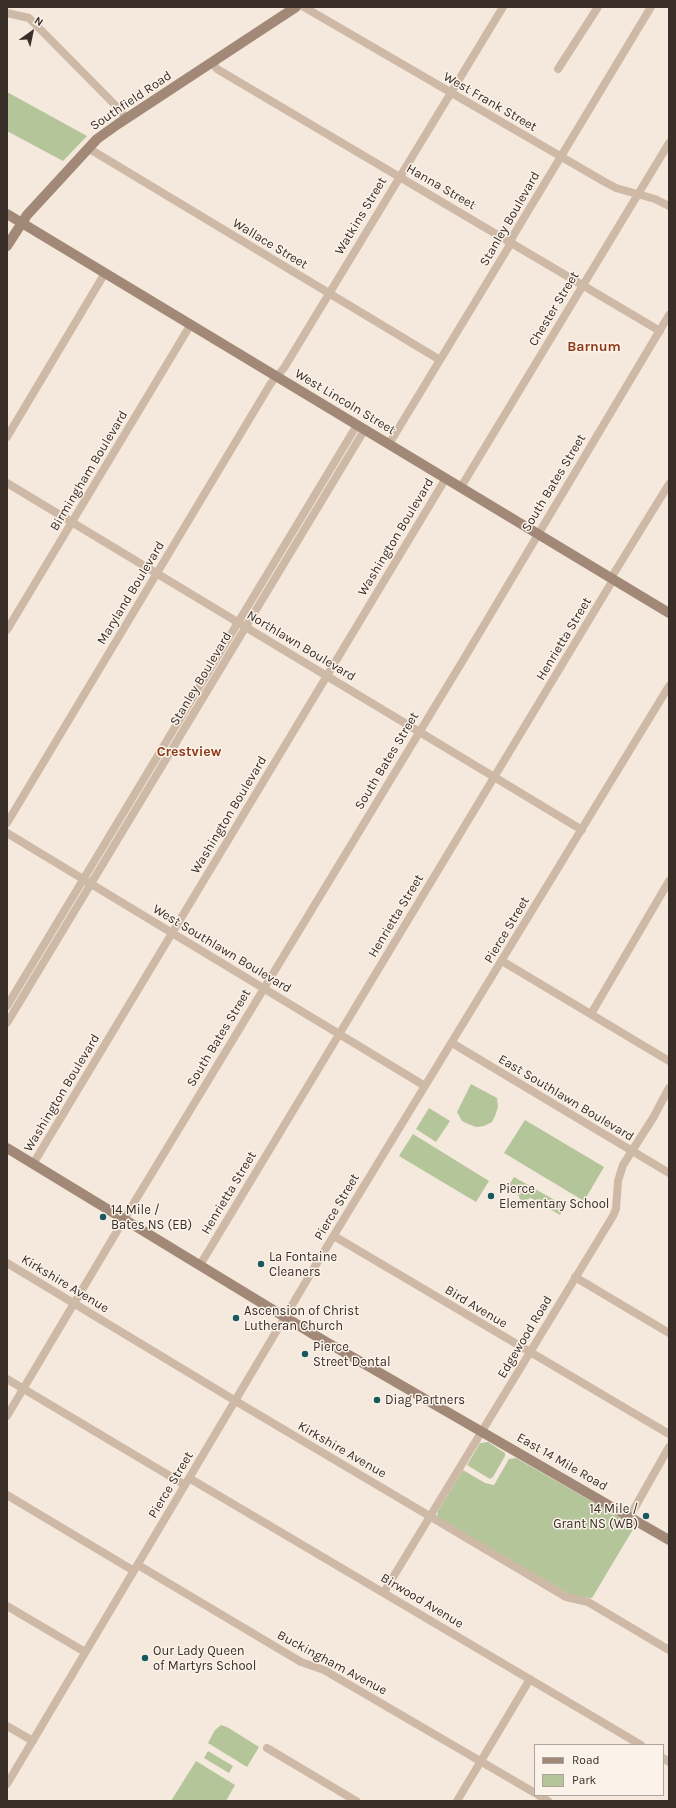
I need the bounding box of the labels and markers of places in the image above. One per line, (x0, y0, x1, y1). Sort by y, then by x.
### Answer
place label: Pierce Elementary School (499, 1181, 609, 1212)
marker: Pierce Elementary School (486, 1191, 496, 1201)
place label: 14 Mile / Bates NS (EB) (111, 1202, 192, 1233)
marker: 14 Mile / Bates NS (EB) (98, 1212, 108, 1222)
place label: La Fontaine Cleaners (269, 1249, 337, 1280)
marker: La Fontaine Cleaners (256, 1259, 266, 1269)
place label: Ascension of Christ Lutheran Church (244, 1303, 359, 1334)
marker: Ascension of Christ Lutheran Church (231, 1313, 241, 1323)
place label: Pierce Street Dental (313, 1339, 391, 1370)
marker: Pierce Street Dental (300, 1349, 310, 1359)
place label: Diag Partners (385, 1392, 465, 1408)
marker: Diag Partners (372, 1395, 382, 1405)
place label: 14 Mile / Grant NS (WB) (553, 1501, 638, 1532)
marker: 14 Mile / Grant NS (WB) (641, 1511, 651, 1521)
place label: Our Lady Queen of Martyrs School (153, 1643, 256, 1674)
marker: Our Lady Queen of Martyrs School (140, 1653, 150, 1663)

